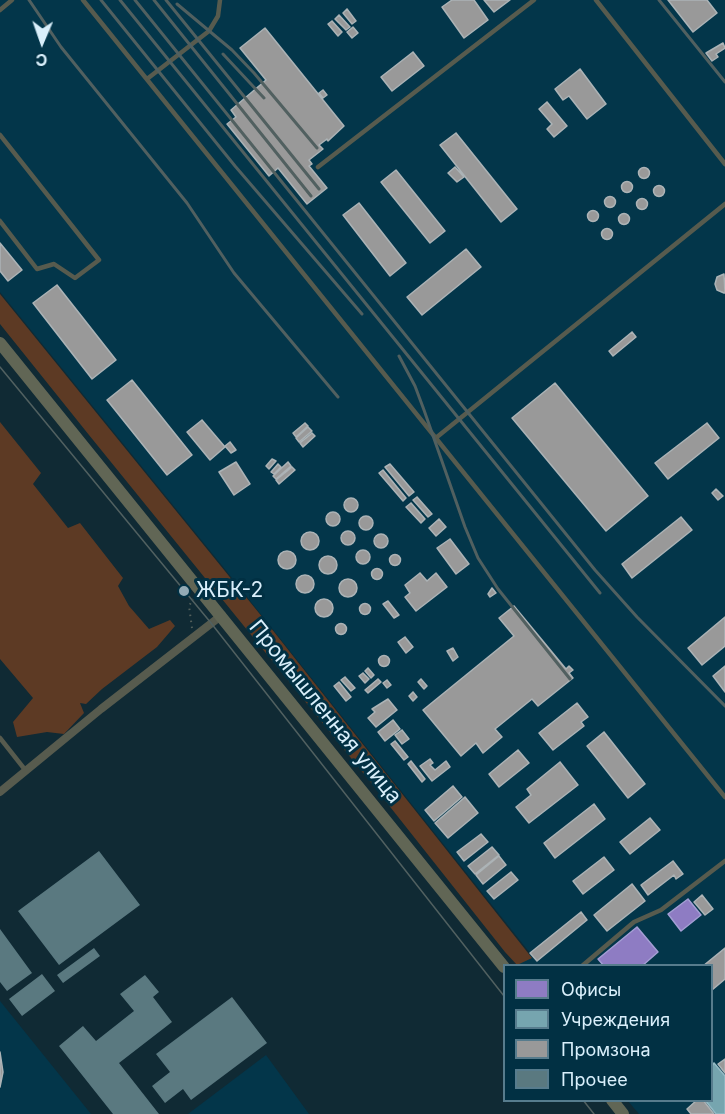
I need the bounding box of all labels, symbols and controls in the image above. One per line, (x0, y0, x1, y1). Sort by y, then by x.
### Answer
north arrow (12, 12, 72, 72)
text: С (35, 50, 48, 70)
place label: ЖБК-2 (196, 578, 263, 604)
marker: ЖБК-2 (177, 584, 191, 598)
street label: Промышленная улица (243, 615, 407, 809)
legend (503, 964, 713, 1102)
text: Офисы (561, 979, 621, 1000)
text: Учреждения (561, 1009, 670, 1030)
text: Промзона (561, 1039, 651, 1060)
text: Прочее (561, 1069, 628, 1090)

